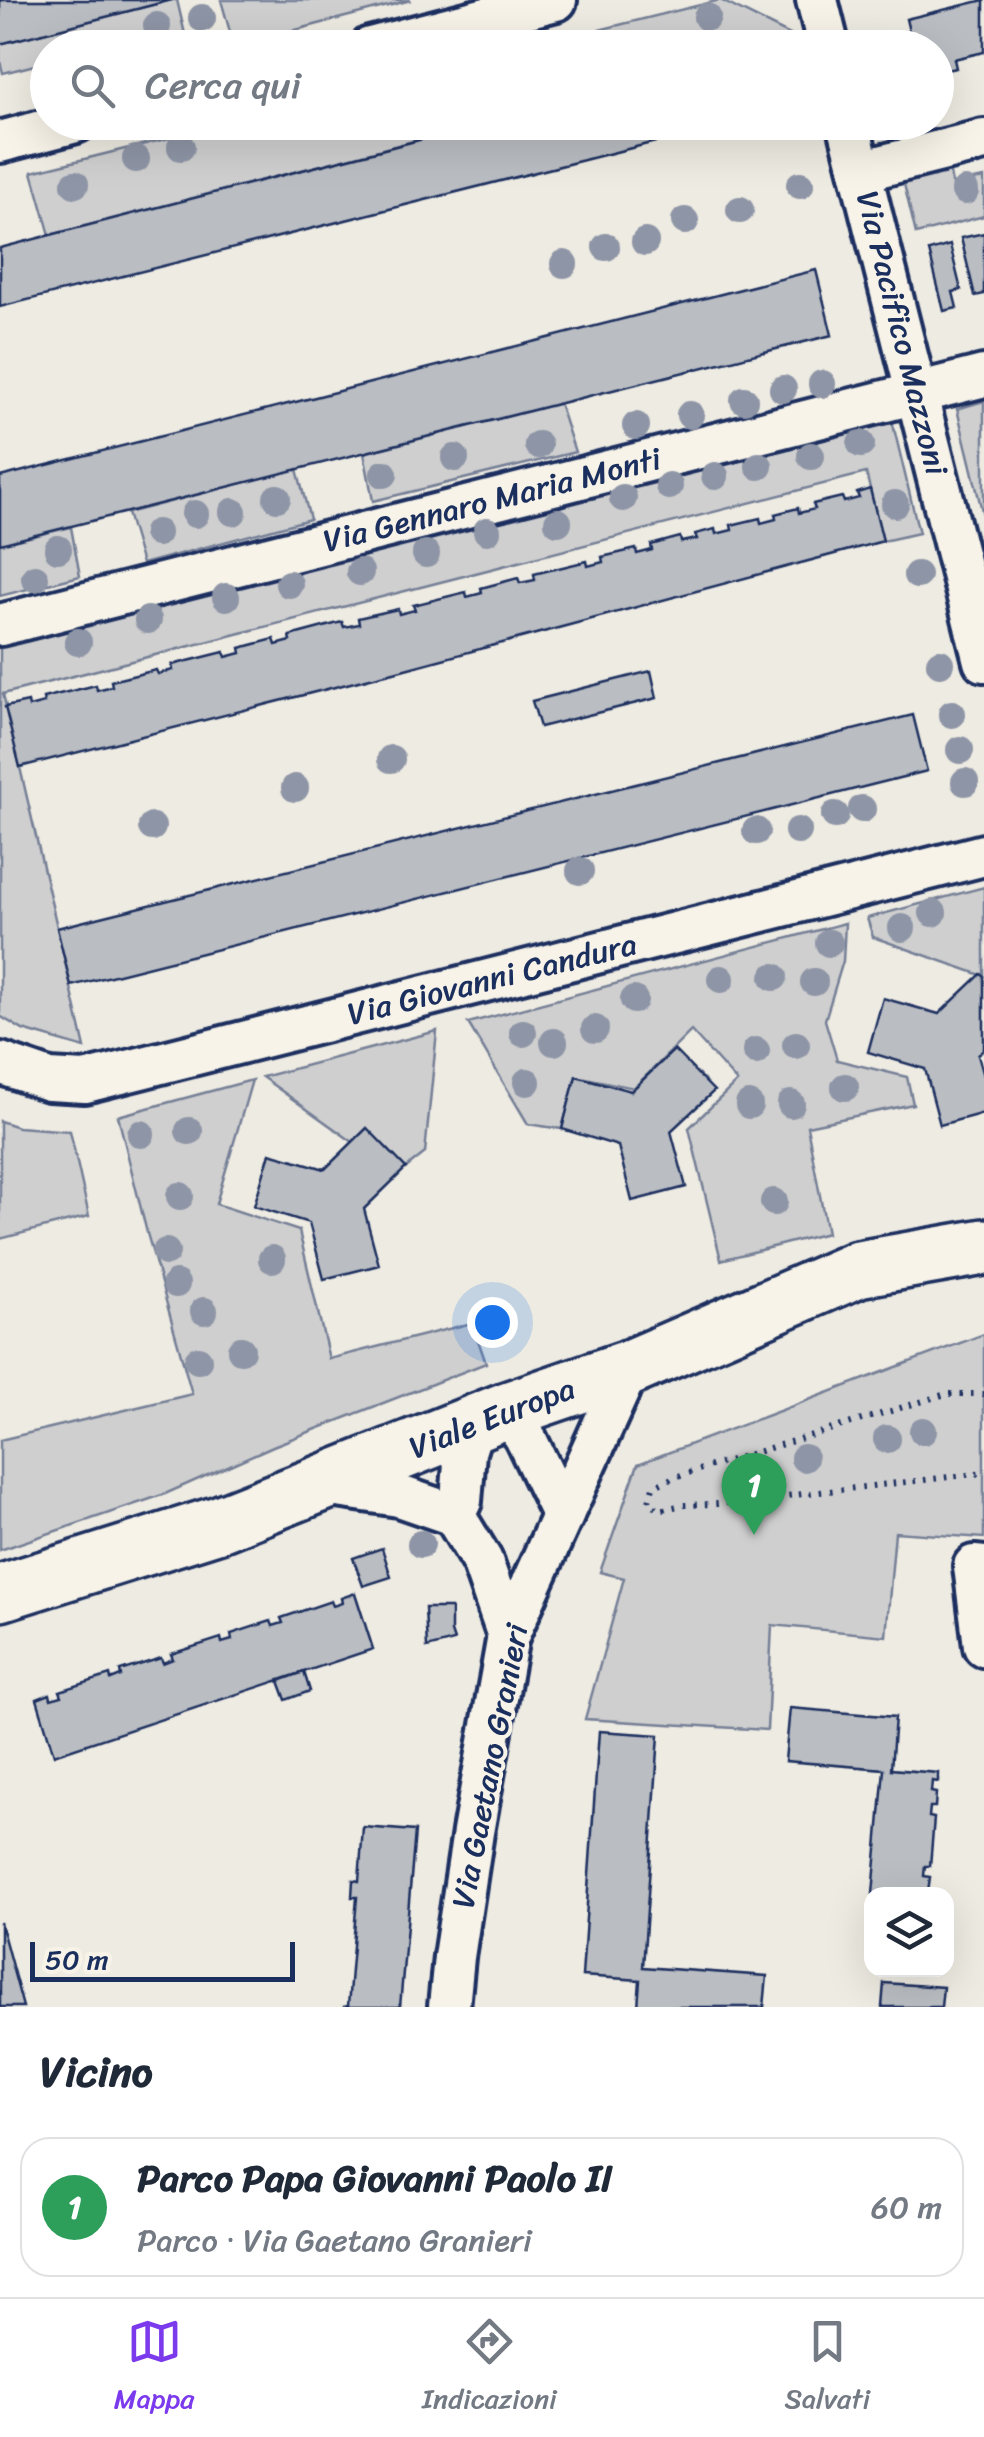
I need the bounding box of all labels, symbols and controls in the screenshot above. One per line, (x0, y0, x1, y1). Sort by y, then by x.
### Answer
search box (30, 30, 954, 140)
text: Cerca qui (145, 52, 301, 119)
icon: search (65, 58, 120, 113)
street label: Via Pacifico Mazzoni (839, 185, 965, 482)
street label: Via Gennaro Maria Monti (317, 430, 668, 570)
street label: Via Giovanni Candura (341, 915, 643, 1043)
your location (467, 1297, 518, 1348)
street label: Viale Europa (401, 1360, 583, 1476)
pin: 1 (722, 1452, 786, 1535)
street label: Via Gaetano Granieri (434, 1618, 546, 1913)
map controls (864, 1887, 954, 1977)
button: layers (864, 1887, 954, 1977)
text: 50 m (45, 1935, 109, 1984)
scale bar (30, 1937, 295, 1982)
text: Vicino (40, 2035, 153, 2109)
text: Parco Papa Giovanni Paolo II (137, 2145, 613, 2212)
text: 1 (68, 2179, 81, 2236)
text: 60 m (871, 2179, 942, 2236)
text: Parco · Via Gaetano Granieri (137, 2212, 532, 2269)
tab: Mappa (114, 2314, 194, 2423)
tab: Indicazioni (422, 2314, 557, 2423)
tab: Salvati (784, 2314, 870, 2423)

